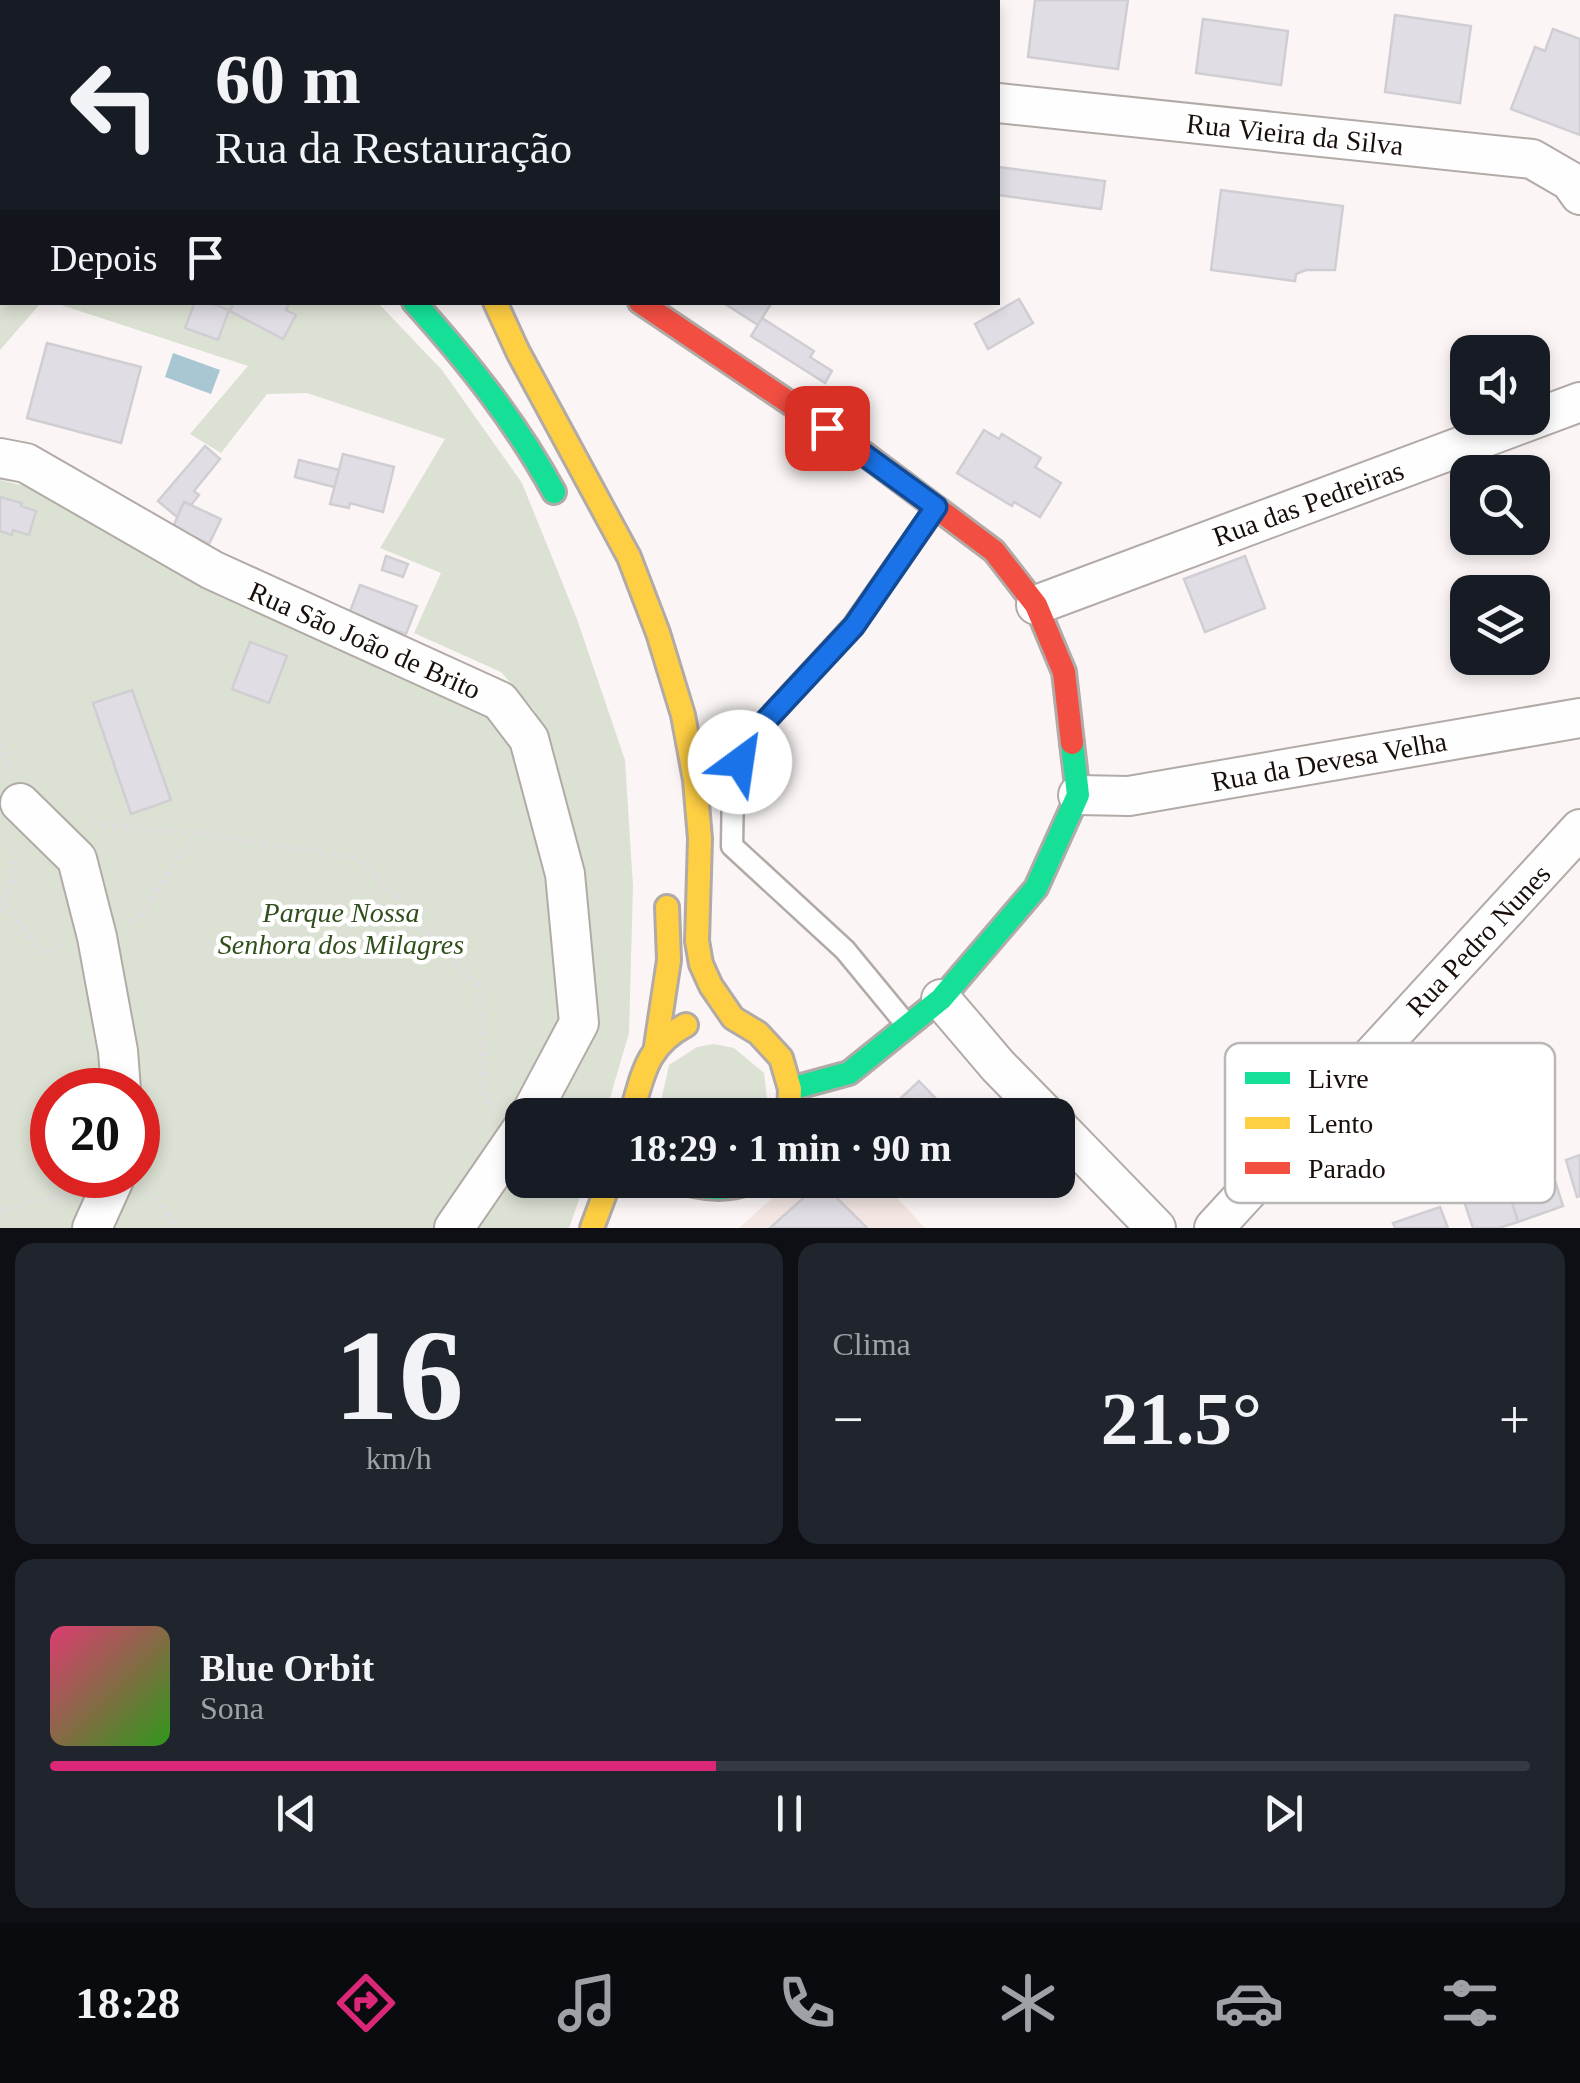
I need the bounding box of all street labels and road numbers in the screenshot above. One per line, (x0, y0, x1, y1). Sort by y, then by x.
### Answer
street label: Rua Vieira da Silva (1185, 108, 1405, 161)
street label: Rua das Pedreiras (1209, 455, 1408, 552)
street label: Rua São João de Brito (244, 575, 485, 706)
street label: Rua da Devesa Velha (1209, 725, 1450, 797)
street label: Rua Pedro Nunes (1400, 858, 1557, 1023)

